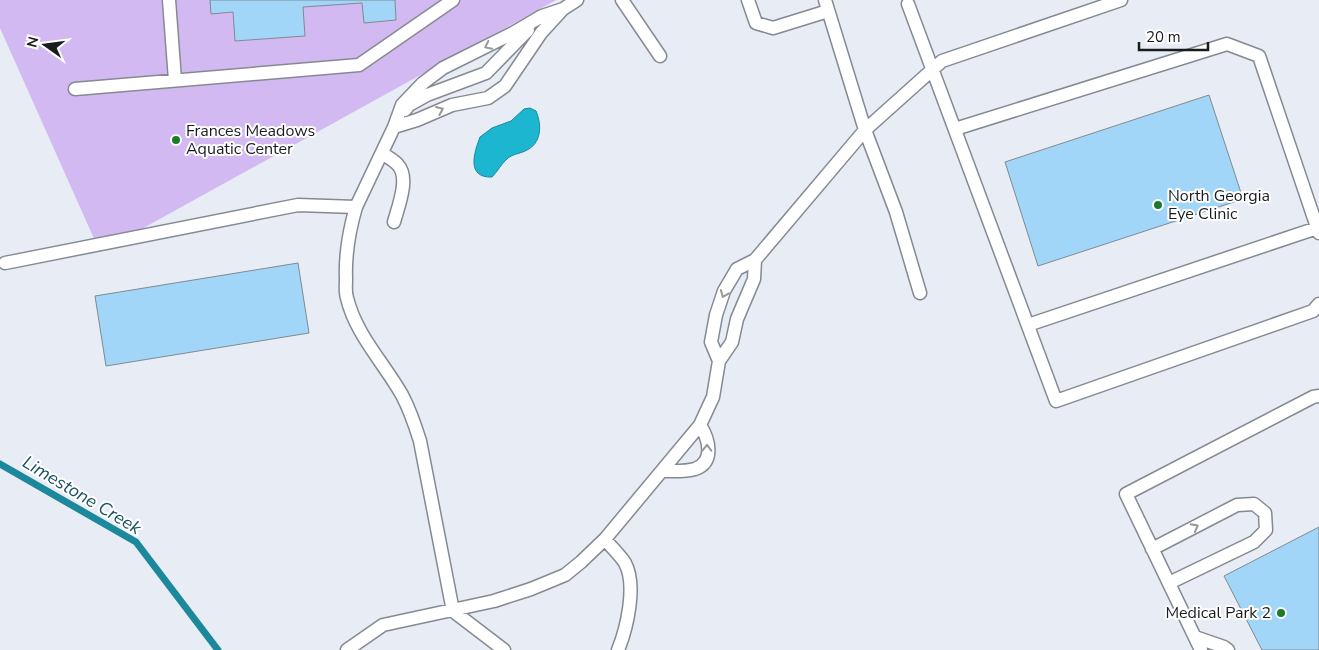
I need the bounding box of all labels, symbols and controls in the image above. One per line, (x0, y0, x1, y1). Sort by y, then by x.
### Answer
north arrow (20, 20, 70, 70)
scale bar (1139, 20, 1208, 52)
text: 20 m (1146, 27, 1181, 47)
text: N (22, 35, 43, 49)
one-way arrow (485, 40, 494, 50)
one-way arrow (435, 106, 444, 116)
place label: Frances Meadows Aquatic Center (186, 120, 315, 160)
marker: Frances Meadows Aquatic Center (170, 134, 182, 146)
place label: North Georgia Eye Clinic (1168, 185, 1270, 225)
marker: North Georgia Eye Clinic (1152, 199, 1164, 211)
one-way arrow (719, 290, 729, 298)
one-way arrow (702, 443, 712, 451)
water label: Limestone Creek (18, 450, 147, 540)
one-way arrow (1190, 523, 1199, 533)
place label: Medical Park 2 (1165, 602, 1271, 624)
marker: Medical Park 2 (1275, 607, 1287, 619)

